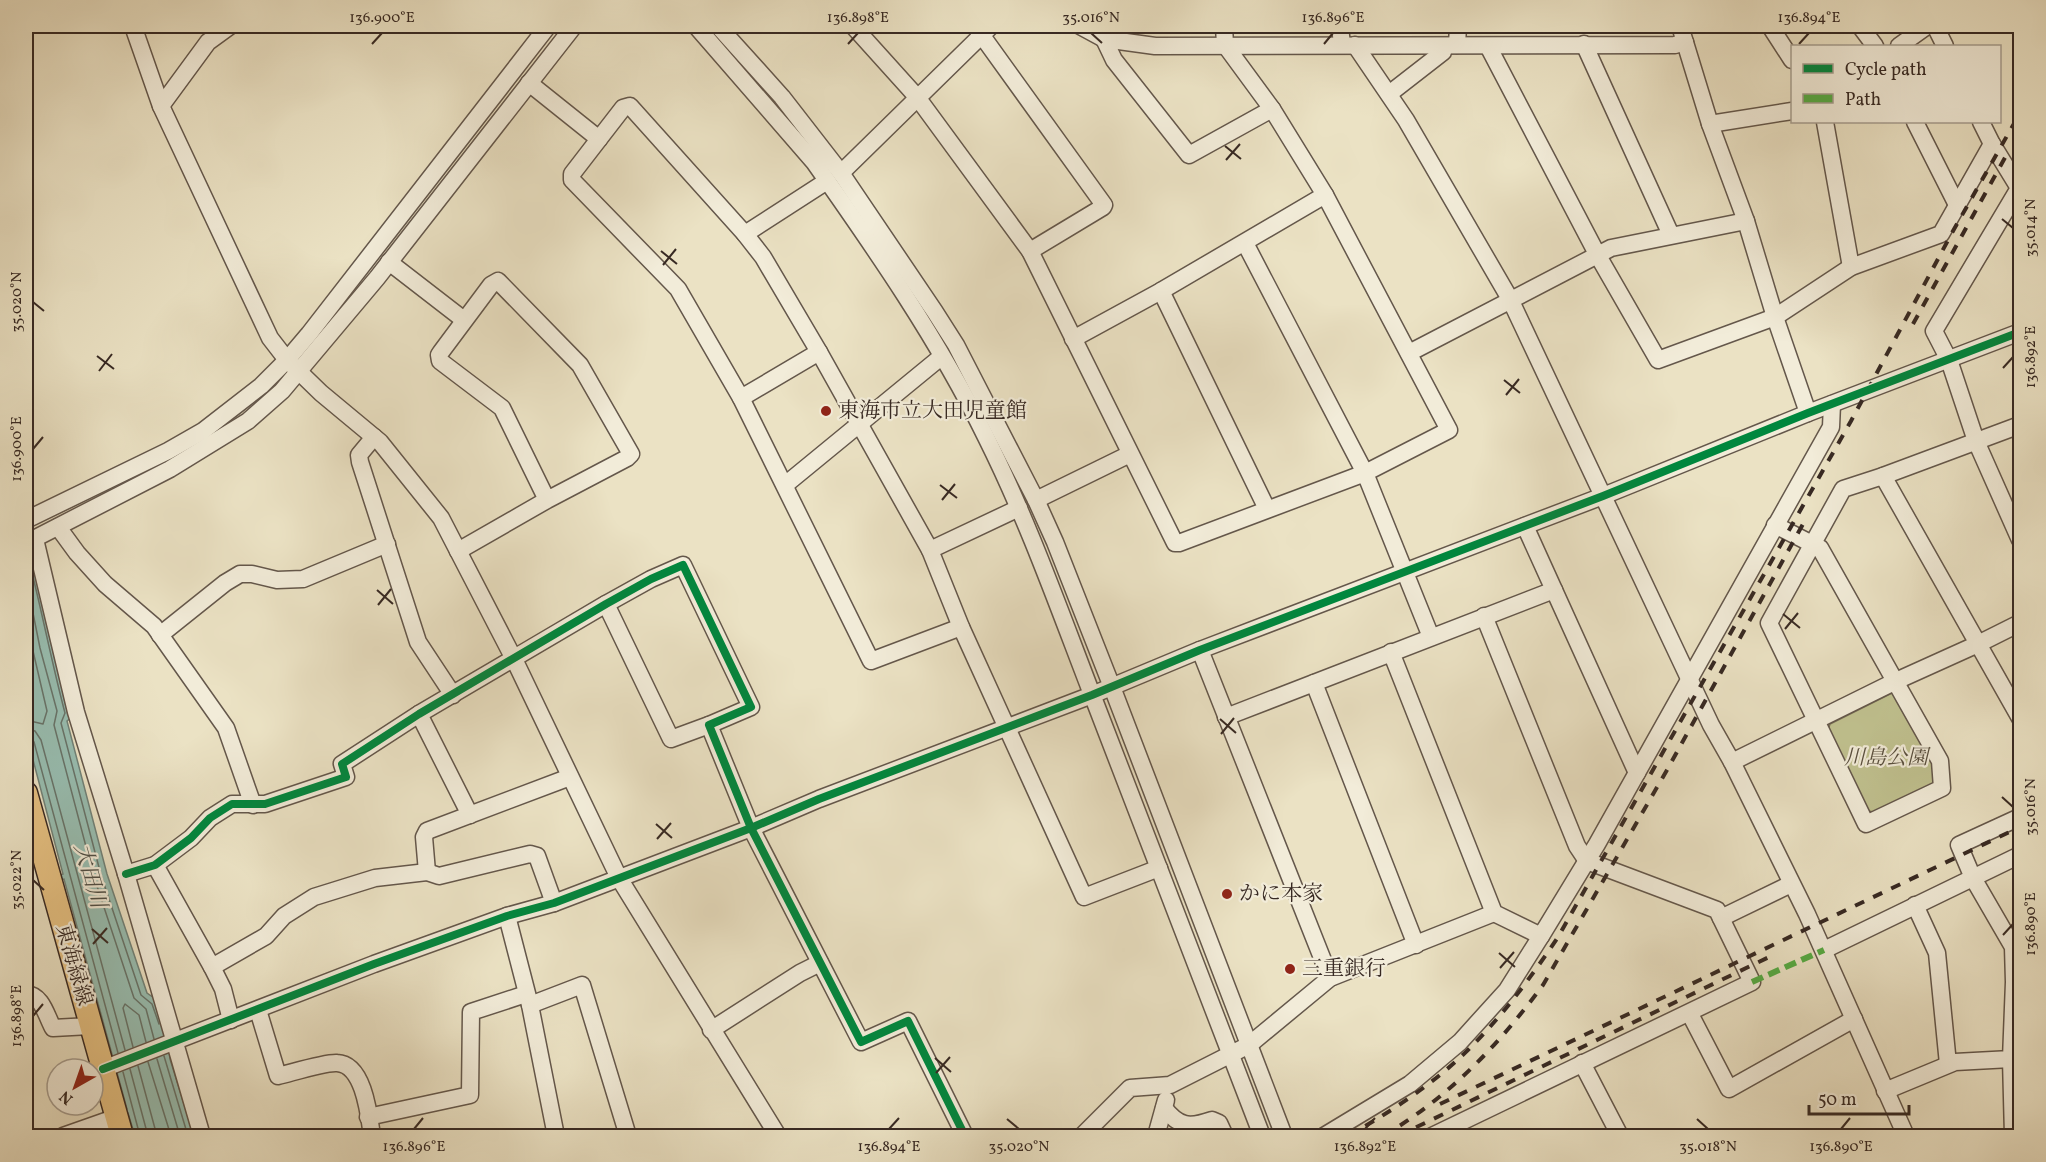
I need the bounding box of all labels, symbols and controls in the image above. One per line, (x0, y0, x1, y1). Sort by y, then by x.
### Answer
text: 136.900°E (349, 8, 415, 29)
text: 136.898°E (827, 8, 889, 29)
text: 35.016°N (1062, 8, 1120, 29)
text: 136.896°E (1302, 8, 1364, 29)
text: 136.894°E (1778, 8, 1840, 29)
legend (1791, 45, 2001, 123)
text: Cycle path (1845, 58, 1927, 83)
text: Path (1845, 88, 1881, 113)
text: 35.014°N (2021, 199, 2042, 257)
text: 35.020°N (7, 272, 28, 332)
text: 136.892°E (2021, 326, 2042, 388)
place label: 東海市立大田児童館 (838, 397, 1027, 426)
marker: 東海市立大田児童館 (819, 404, 833, 418)
text: 136.900°E (7, 416, 28, 482)
park label: 川島公園 (1844, 744, 1931, 773)
text: 35.016°N (2021, 778, 2042, 836)
water label: 大田川 (65, 840, 114, 914)
text: 35.022°N (7, 850, 28, 910)
place label: かに本家 (1239, 880, 1323, 909)
marker: かに本家 (1220, 887, 1234, 901)
text: 136.890°E (2021, 892, 2042, 956)
street label: 東海緑線 (47, 921, 99, 1009)
place label: 三重銀行 (1302, 955, 1386, 984)
marker: 三重銀行 (1283, 962, 1297, 976)
text: 136.898°E (7, 985, 28, 1047)
north arrow (45, 1057, 105, 1117)
scale bar (1809, 1078, 1910, 1116)
text: N (55, 1085, 78, 1109)
text: 50 m (1818, 1088, 1857, 1113)
text: 136.896°E (383, 1137, 445, 1158)
text: 136.894°E (858, 1137, 920, 1158)
text: 35.020°N (989, 1137, 1049, 1158)
text: 136.892°E (1334, 1137, 1396, 1158)
text: 35.018°N (1679, 1137, 1737, 1158)
text: 136.890°E (1809, 1137, 1873, 1158)

